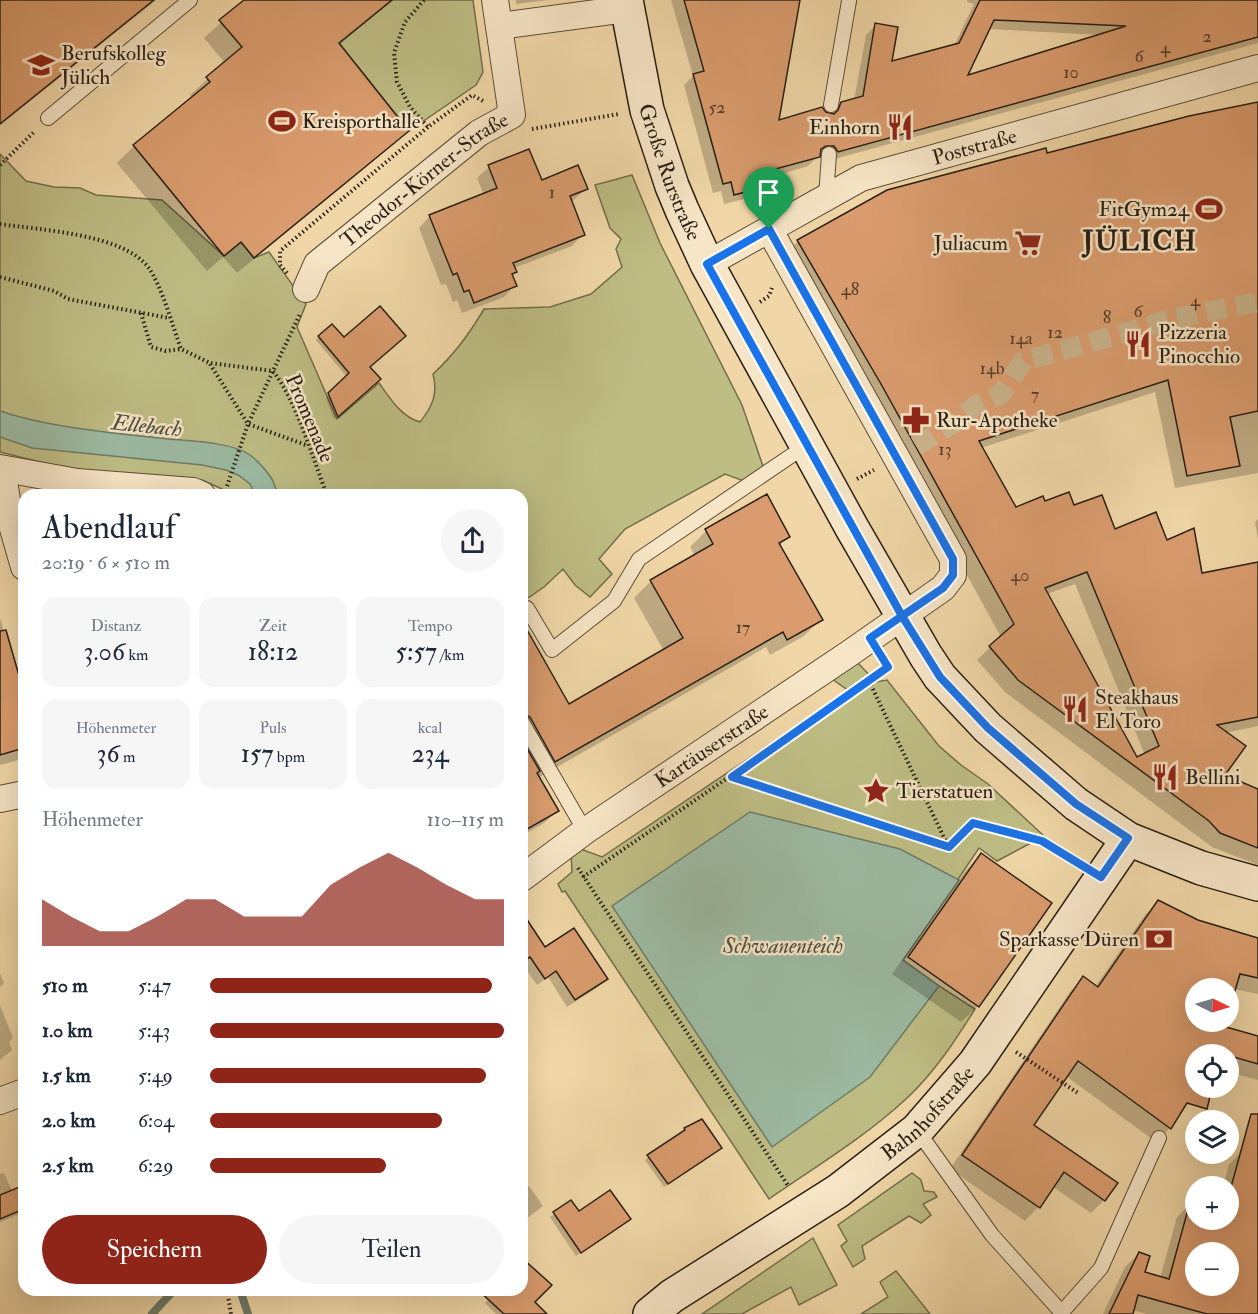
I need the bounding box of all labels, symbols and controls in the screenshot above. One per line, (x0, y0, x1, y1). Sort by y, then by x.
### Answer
house number: 2 (1202, 25, 1212, 48)
house number: 4 (1160, 36, 1171, 59)
place label: Berufskolleg Jülich (60, 40, 166, 91)
house number: 6 (1134, 45, 1144, 68)
school or university icon: Berufskolleg Jülich (26, 50, 56, 80)
house number: 10 (1063, 61, 1079, 84)
house number: 52 (709, 96, 725, 119)
street label: Große Rurstraße (632, 100, 707, 245)
sports icon: Kreisporthalle (267, 106, 297, 136)
street label: Theodor-Körner-Straße (335, 106, 514, 254)
place label: Kreisporthalle (302, 108, 421, 135)
restaurant icon: Einhorn (885, 112, 915, 142)
place label: Einhorn (809, 114, 880, 141)
street label: Poststraße (929, 122, 1020, 172)
pin (743, 167, 794, 229)
icon: arrive (752, 176, 785, 209)
house number: 1 (549, 181, 555, 204)
sports icon: FitGym24 (1194, 194, 1224, 224)
place label: FitGym24 (1099, 196, 1191, 223)
district label: JÜLICH (1081, 225, 1197, 258)
supermarket icon: Juliacum (1013, 228, 1043, 258)
place label: Juliacum (933, 230, 1008, 257)
house number: 48 (841, 278, 859, 301)
house number: 4 (1190, 289, 1201, 312)
house number: 6 (1133, 300, 1143, 323)
house number: 8 (1103, 306, 1111, 329)
place label: Pizzeria Pinocchio (1158, 319, 1240, 370)
house number: 12 (1047, 321, 1063, 344)
house number: 14a (1009, 327, 1033, 350)
restaurant icon: Pizzeria Pinocchio (1123, 329, 1153, 359)
house number: 14b (980, 357, 1005, 380)
street label: Promenade (279, 370, 340, 467)
house number: 7 (1031, 383, 1039, 406)
pharmacy icon: Rur-Apotheke (901, 405, 931, 435)
place label: Rur-Apotheke (936, 407, 1058, 434)
water label: Ellebach (108, 408, 184, 444)
house number: 13 (938, 438, 952, 461)
text: Abendlauf (42, 507, 176, 548)
button: share (441, 509, 504, 572)
text: 20:19 · 6 × 510 m (42, 550, 170, 575)
house number: 40 (1011, 564, 1029, 587)
text: Distanz (91, 616, 141, 636)
text: Zeit (259, 616, 287, 636)
text: Tempo (408, 616, 452, 636)
house number: 17 (736, 616, 750, 639)
text: 3.06 (84, 636, 125, 668)
text: 18:12 (248, 636, 298, 668)
text: 5:57 (396, 636, 437, 668)
text: km (125, 645, 148, 665)
text: /km (437, 645, 464, 665)
place label: Steakhaus El Toro (1095, 684, 1179, 735)
restaurant icon: Steakhaus El Toro (1060, 694, 1090, 724)
street label: Kartäuserstraße (650, 698, 774, 794)
text: Höhenmeter (76, 718, 156, 738)
text: Puls (259, 718, 287, 738)
text: kcal (418, 718, 442, 738)
text: 36 (97, 738, 120, 770)
text: 157 (241, 738, 273, 770)
text: 234 (411, 738, 449, 770)
text: m (120, 747, 135, 767)
text: bpm (273, 747, 305, 767)
restaurant icon: Bellini (1150, 762, 1180, 792)
place label: Bellini (1185, 764, 1241, 791)
place icon: Tierstatuen (861, 776, 891, 806)
place label: Tierstatuen (896, 778, 994, 805)
text: Höhenmeter (42, 807, 143, 832)
text: 110–115 m (427, 807, 504, 832)
bank icon: Sparkasse Düren (1144, 924, 1174, 954)
place label: Sparkasse Düren (999, 926, 1139, 953)
water label: Schwanenteich (722, 932, 843, 960)
text: 510 m (42, 973, 88, 998)
text: 5:47 (138, 973, 171, 998)
north arrow (1185, 978, 1239, 1032)
map controls (1185, 978, 1239, 1296)
text: 1.0 km (42, 1018, 93, 1043)
text: 5:43 (138, 1018, 170, 1043)
button: locate (1185, 1044, 1239, 1098)
street label: Bahnhofstraße (876, 1060, 981, 1167)
text: 1.5 km (42, 1063, 91, 1088)
text: 5:49 (138, 1063, 173, 1088)
text: 2.0 km (42, 1108, 96, 1133)
text: 6:04 (138, 1108, 174, 1133)
button: layers (1185, 1110, 1239, 1164)
text: 2.5 km (42, 1153, 94, 1178)
text: 6:29 (138, 1153, 173, 1178)
button: + (1185, 1176, 1239, 1230)
button: Speichern (42, 1215, 267, 1284)
button: Teilen (279, 1215, 504, 1284)
button: − (1185, 1242, 1239, 1296)

